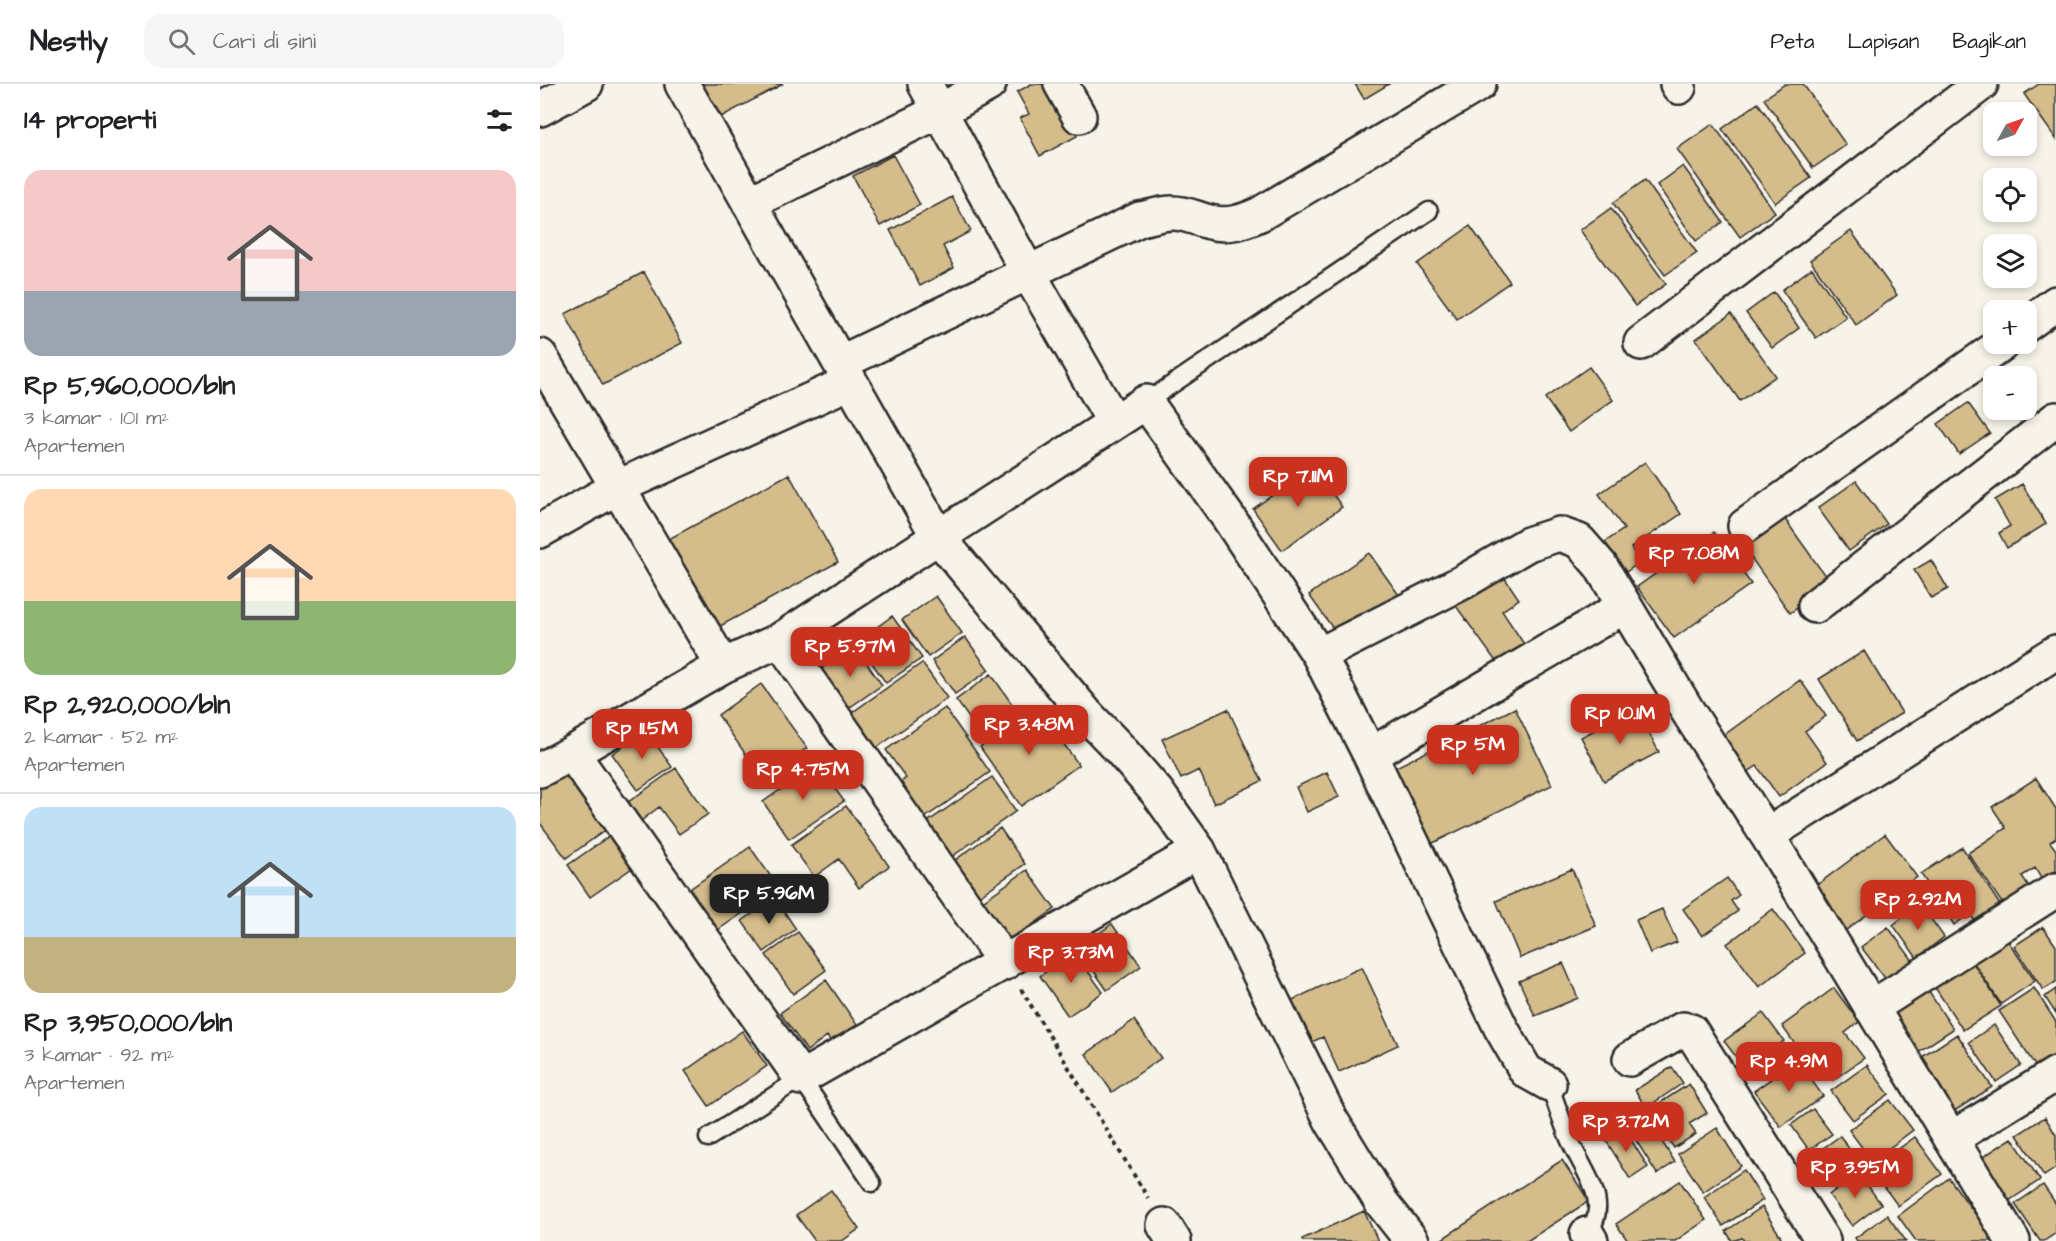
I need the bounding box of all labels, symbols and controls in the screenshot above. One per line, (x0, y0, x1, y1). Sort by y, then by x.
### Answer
search box (144, 14, 564, 68)
text: Nestly (30, 22, 108, 61)
icon: search (165, 25, 198, 58)
text: Cari di sini (213, 26, 316, 57)
text: Peta (1771, 27, 1814, 56)
text: Lapisan (1847, 27, 1919, 56)
text: Bagikan (1952, 27, 2026, 56)
text: 14 properti (24, 102, 156, 138)
north arrow (1983, 102, 2037, 156)
map controls (1983, 102, 2037, 420)
icon: filters (483, 104, 516, 137)
button: locate (1983, 168, 2037, 222)
icon: home (216, 209, 324, 317)
button: layers (1983, 234, 2037, 288)
button: + (1983, 300, 2037, 354)
button: − (1983, 366, 2037, 420)
text: Rp 5,960,000/bln (24, 368, 235, 404)
text: 3 kamar · 101 m² (24, 404, 169, 432)
text: Apartemen (24, 432, 124, 460)
pin: Rp 7.11M (1236, 457, 1360, 508)
text: Rp 7.11M (1263, 462, 1333, 490)
icon: home (216, 528, 324, 636)
pin: Rp 7.08M (1632, 534, 1756, 585)
text: Rp 7.08M (1649, 539, 1739, 567)
pin: Rp 5.97M (788, 627, 912, 678)
text: Rp 5.97M (805, 632, 895, 660)
text: Rp 2,920,000/bln (24, 687, 230, 723)
pin: Rp 10.1M (1558, 694, 1682, 745)
text: Rp 10.1M (1585, 699, 1655, 727)
pin: Rp 3.48M (967, 705, 1091, 756)
pin: Rp 11.5M (580, 709, 704, 760)
text: Rp 3.48M (984, 710, 1074, 738)
text: Rp 11.5M (606, 714, 678, 742)
text: 2 kamar · 52 m² (24, 723, 178, 751)
pin: Rp 5M (1431, 725, 1515, 776)
text: Rp 5M (1441, 730, 1505, 758)
pin: Rp 4.75M (741, 750, 865, 801)
text: Apartemen (24, 751, 124, 779)
text: Rp 4.75M (757, 755, 849, 783)
icon: home (216, 846, 324, 954)
pin: Rp 5.96M (707, 874, 831, 925)
text: Rp 5.96M (724, 879, 814, 907)
pin: Rp 2.92M (1856, 880, 1980, 931)
text: Rp 2.92M (1874, 885, 1962, 913)
pin: Rp 3.73M (1009, 933, 1133, 984)
text: Rp 3.73M (1028, 938, 1114, 966)
text: Rp 3,950,000/bln (24, 1005, 232, 1041)
text: 3 kamar · 92 m² (24, 1041, 174, 1069)
pin: Rp 4.9M (1734, 1042, 1844, 1093)
text: Rp 4.9M (1750, 1047, 1828, 1075)
text: Apartemen (24, 1069, 124, 1097)
pin: Rp 3.72M (1564, 1102, 1688, 1153)
text: Rp 3.72M (1583, 1107, 1669, 1135)
pin: Rp 3.95M (1793, 1148, 1917, 1199)
text: Rp 3.95M (1811, 1153, 1899, 1181)

